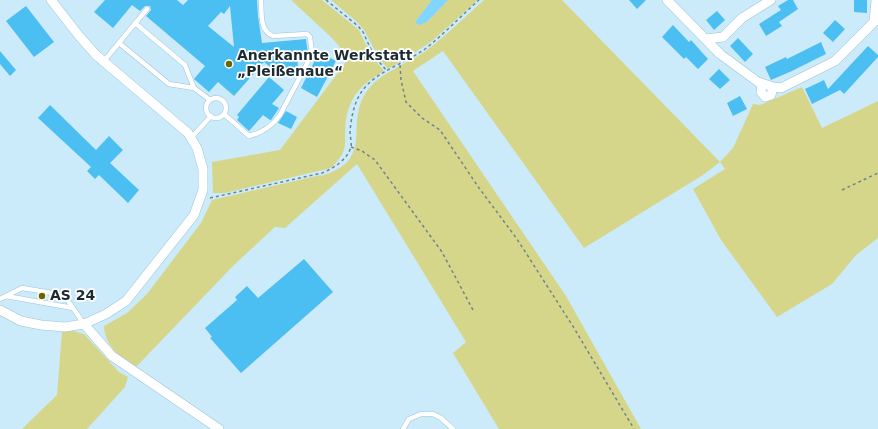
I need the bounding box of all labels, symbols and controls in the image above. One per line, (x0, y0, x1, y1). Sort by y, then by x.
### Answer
place label: Anerkannte Werkstatt „Pleißenaue“ (237, 48, 412, 80)
marker: Anerkannte Werkstatt „Pleißenaue“ (224, 59, 234, 69)
place label: AS 24 (50, 288, 95, 304)
marker: AS 24 (37, 291, 47, 301)

